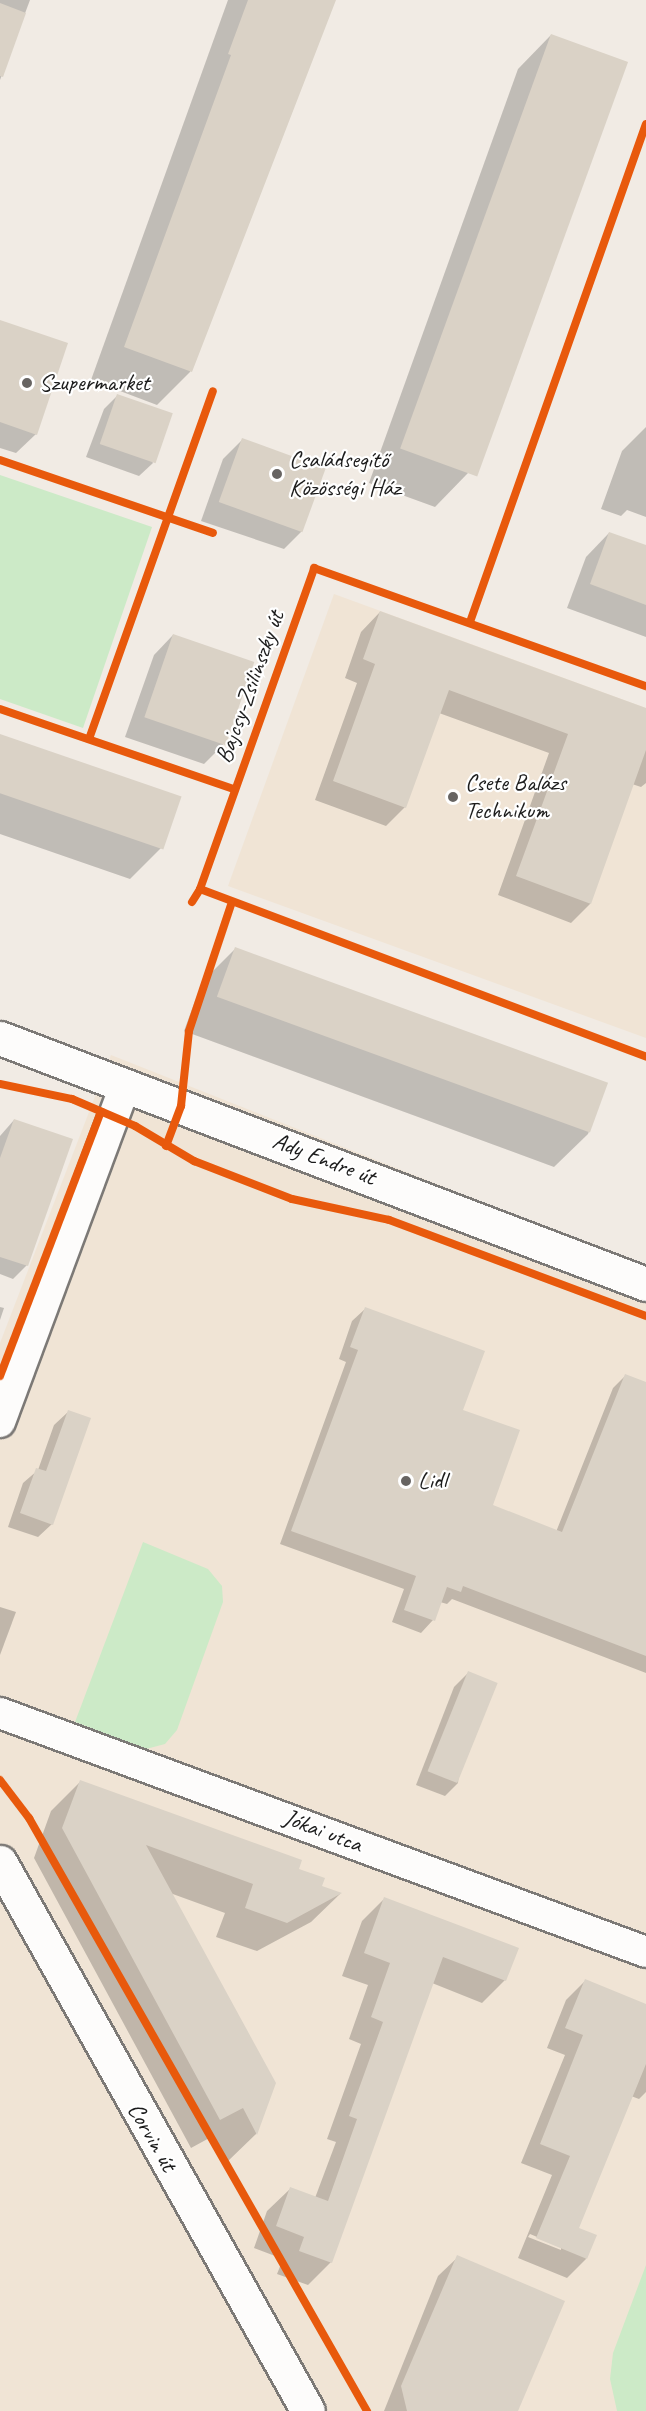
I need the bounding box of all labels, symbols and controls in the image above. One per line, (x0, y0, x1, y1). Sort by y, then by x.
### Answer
place label: Szupermarket (39, 369, 150, 397)
marker: Szupermarket (20, 376, 34, 390)
place label: Családsegítő Közösségi Ház (289, 446, 400, 502)
marker: Családsegítő Közösségi Ház (270, 467, 284, 481)
street label: Bajcsy-Zsilinszky út (209, 607, 291, 767)
place label: Csete Balázs Technikum (465, 769, 567, 825)
marker: Csete Balázs Technikum (446, 790, 460, 804)
street label: Ady Endre út (269, 1126, 379, 1192)
place label: Lidl (418, 1467, 446, 1495)
marker: Lidl (399, 1474, 413, 1488)
street label: Jókai utca (280, 1803, 366, 1859)
street label: Corvin út (121, 2098, 183, 2176)

